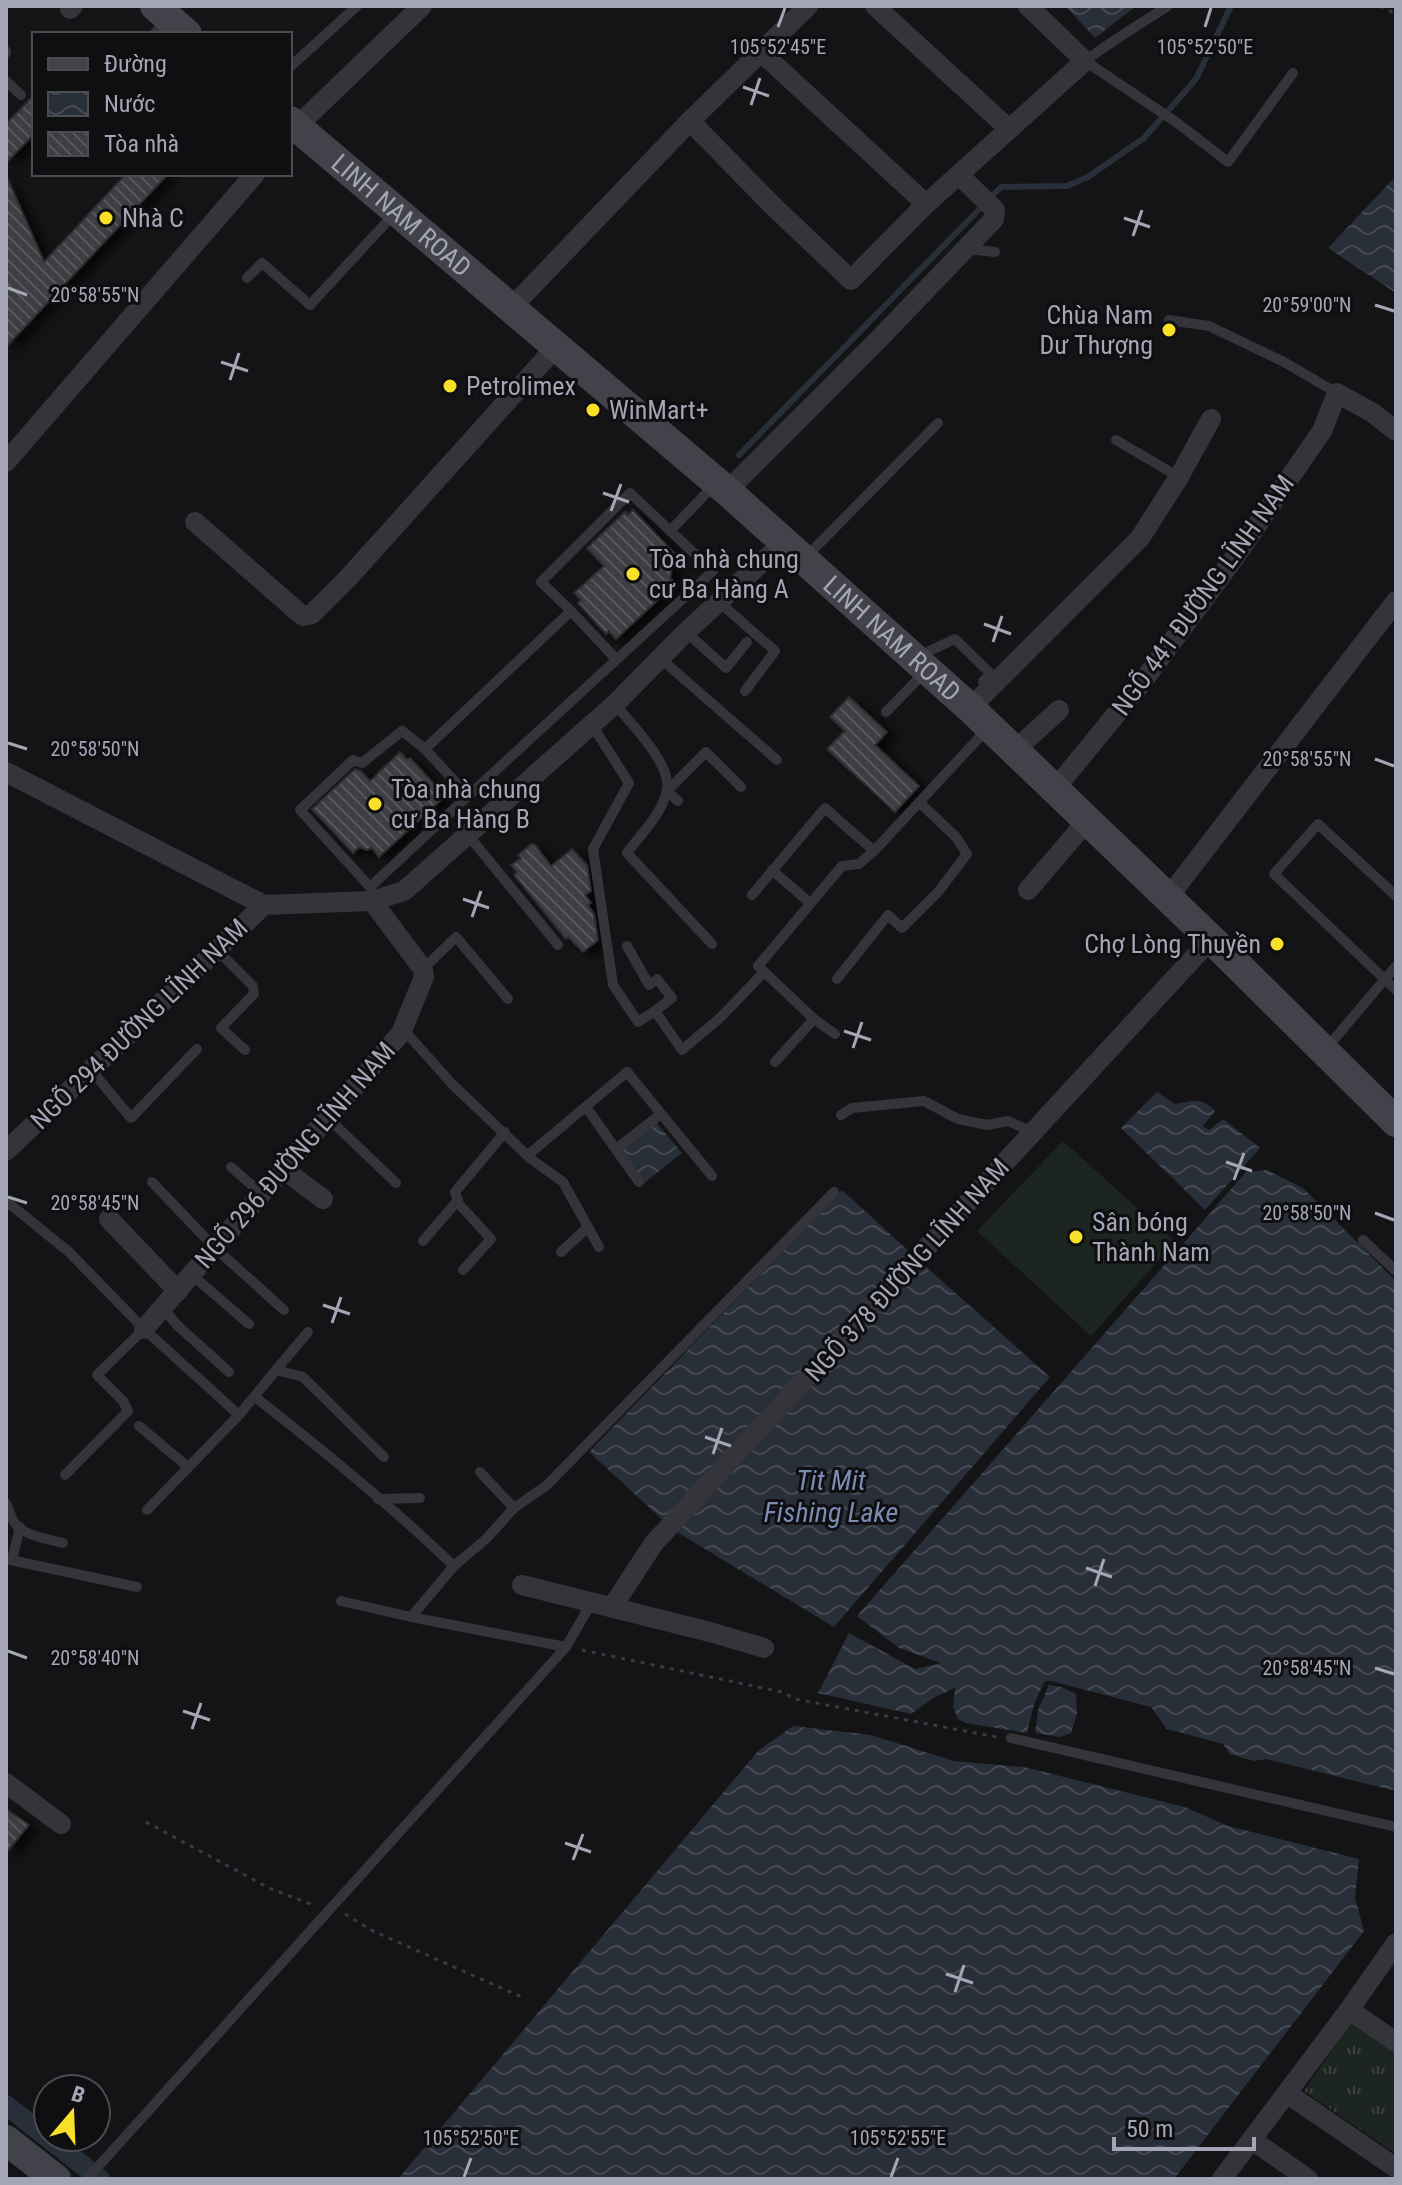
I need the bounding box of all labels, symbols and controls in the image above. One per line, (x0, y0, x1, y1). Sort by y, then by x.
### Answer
legend (32, 32, 292, 176)
text: 105°52'45"E (730, 35, 826, 59)
text: 105°52'50"E (1157, 35, 1253, 59)
text: Đường (104, 50, 167, 78)
text: Nước (104, 90, 155, 118)
text: Tòa nhà (104, 130, 179, 158)
street label: LINH NAM ROAD (326, 148, 477, 283)
place label: Nhà C (122, 203, 184, 233)
marker: Nhà C (97, 209, 115, 227)
text: 20°58'55"N (50, 283, 140, 307)
text: 20°59'00"N (1262, 293, 1352, 317)
place label: Chùa Nam Dư Thượng (1040, 300, 1153, 360)
marker: Chùa Nam Dư Thượng (1160, 321, 1178, 339)
place label: Petrolimex (466, 371, 576, 401)
marker: Petrolimex (441, 377, 459, 395)
place label: WinMart+ (609, 395, 709, 425)
marker: WinMart+ (584, 401, 602, 419)
street label: NGÕ 441 ĐƯỜNG LĨNH NAM (1106, 469, 1300, 721)
place label: Tòa nhà chung cư Ba Hàng A (649, 544, 799, 604)
marker: Tòa nhà chung cư Ba Hàng A (624, 565, 642, 583)
street label: LINH NAM ROAD (818, 570, 967, 707)
text: 20°58'50"N (50, 737, 140, 761)
text: 20°58'55"N (1262, 747, 1352, 771)
place label: Tòa nhà chung cư Ba Hàng B (391, 774, 541, 834)
marker: Tòa nhà chung cư Ba Hàng B (366, 795, 384, 813)
street label: NGÕ 294 ĐƯỜNG LĨNH NAM (24, 913, 254, 1135)
place label: Chợ Lòng Thuyền (1084, 929, 1261, 959)
marker: Chợ Lòng Thuyền (1268, 935, 1286, 953)
street label: NGÕ 296 ĐƯỜNG LĨNH NAM (189, 1036, 401, 1274)
street label: NGÕ 378 ĐƯỜNG LĨNH NAM (799, 1152, 1015, 1388)
text: 20°58'45"N (50, 1191, 140, 1215)
text: 20°58'50"N (1262, 1201, 1352, 1225)
place label: Sân bóng Thành Nam (1092, 1207, 1210, 1267)
marker: Sân bóng Thành Nam (1067, 1228, 1085, 1246)
water label: Tit Mit Fishing Lake (764, 1464, 898, 1529)
text: 20°58'40"N (50, 1646, 140, 1670)
text: 20°58'45"N (1262, 1656, 1352, 1680)
north arrow (32, 2073, 112, 2153)
text: B (68, 2081, 88, 2108)
scale bar (1114, 2101, 1254, 2151)
text: 50 m (1126, 2115, 1173, 2143)
text: 105°52'50"E (423, 2126, 519, 2150)
text: 105°52'55"E (850, 2126, 946, 2150)

